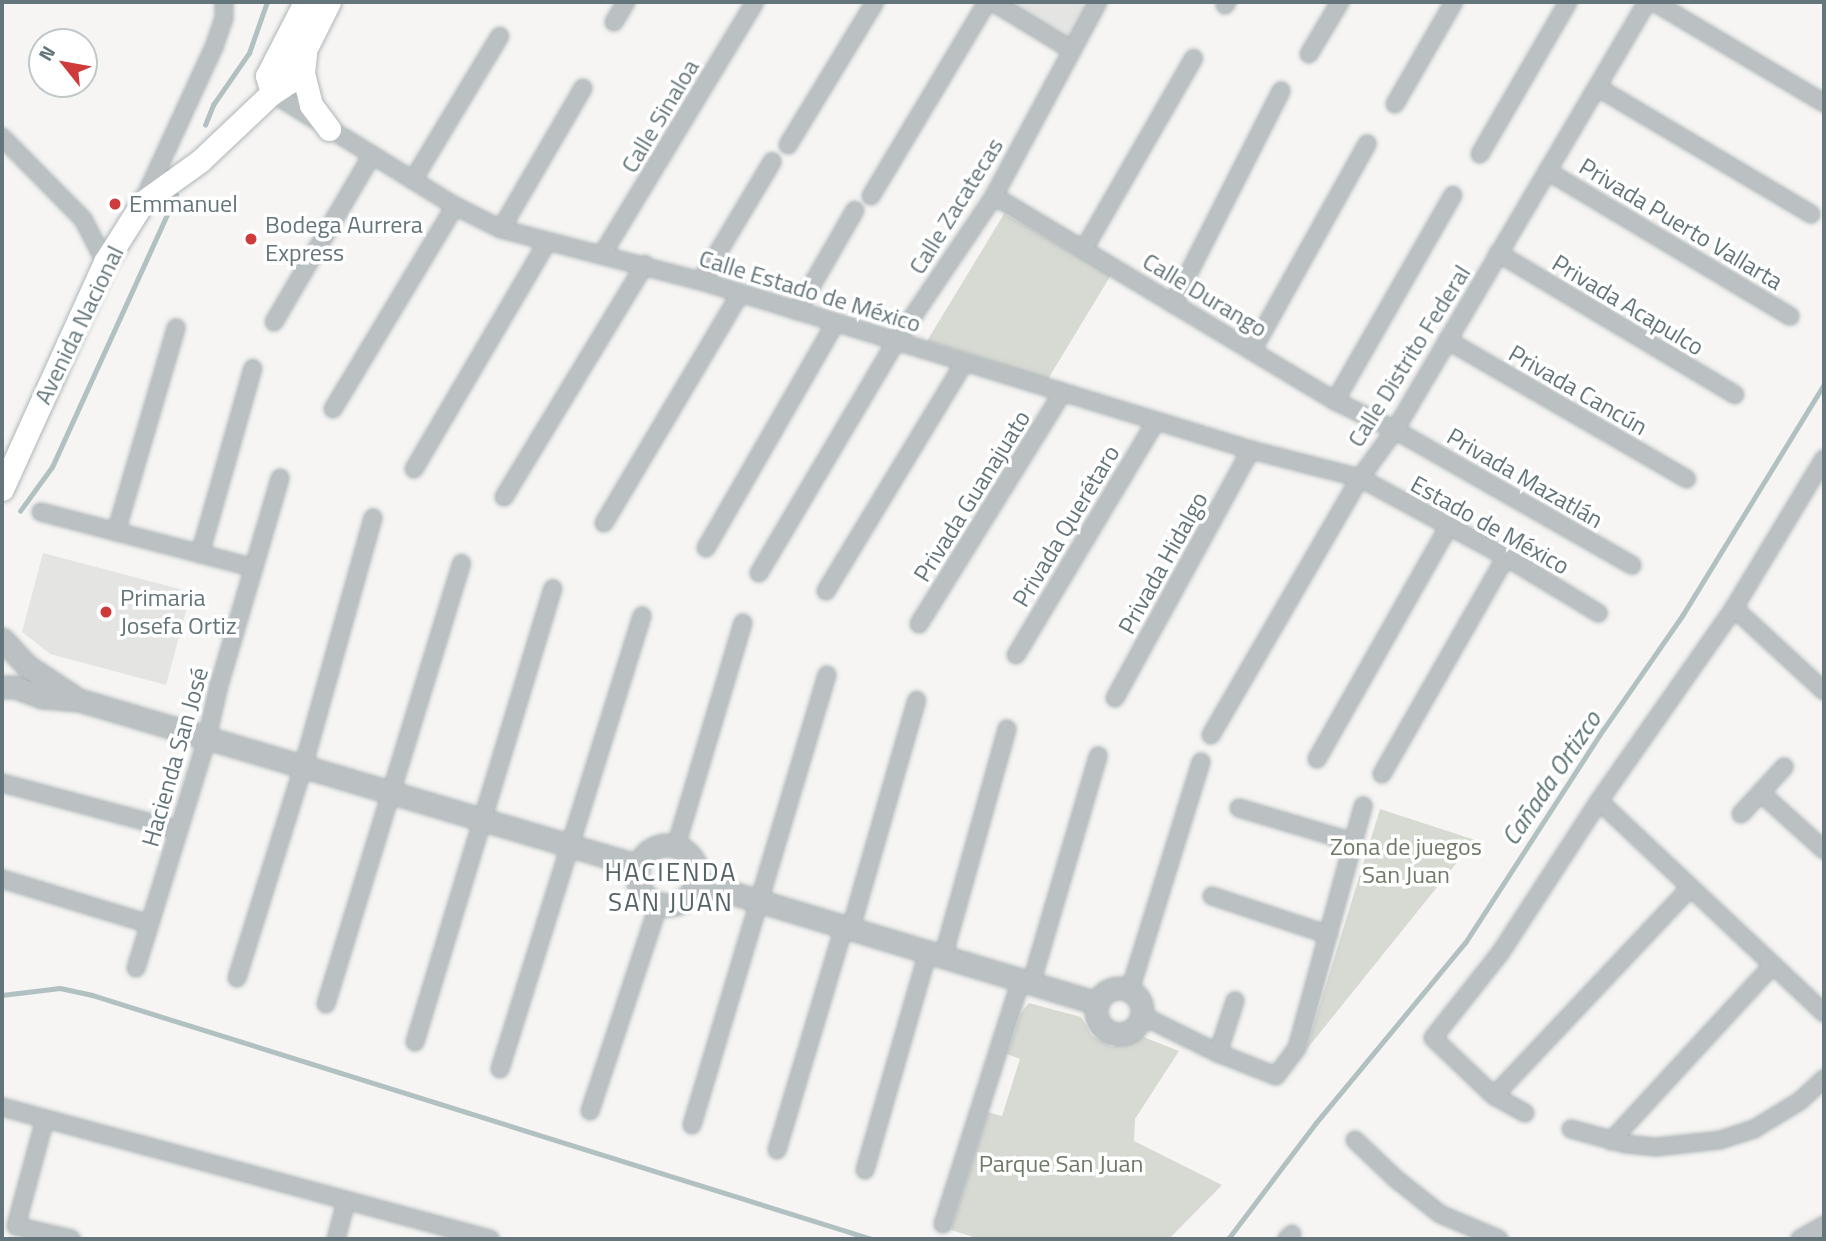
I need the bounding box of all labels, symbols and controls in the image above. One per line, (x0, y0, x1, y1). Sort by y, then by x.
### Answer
north arrow (28, 28, 98, 98)
text: N (30, 40, 62, 66)
street label: Calle Sinaloa (615, 54, 705, 178)
street label: Calle Zacatecas (903, 133, 1009, 279)
street label: Privada Puerto Vallarta (1574, 152, 1788, 296)
place label: Emmanuel (129, 190, 238, 218)
marker: Emmanuel (107, 196, 123, 212)
place label: Bodega Aurrera Express (265, 211, 423, 267)
marker: Bodega Aurrera Express (243, 231, 259, 247)
street label: Avenida Nacional (28, 241, 130, 409)
street label: Calle Estado de México (696, 244, 924, 338)
street label: Calle Durango (1138, 247, 1272, 343)
street label: Privada Acapulco (1547, 248, 1709, 362)
street label: Calle Distrito Federal (1341, 260, 1477, 452)
street label: Privada Cancún (1504, 339, 1652, 441)
street label: Privada Guanajuato (908, 405, 1036, 587)
street label: Privada Mazatlán (1442, 422, 1608, 534)
street label: Privada Querétaro (1006, 440, 1126, 612)
street label: Estado de México (1406, 470, 1574, 580)
street label: Privada Hidalgo (1112, 487, 1214, 639)
place label: Primaria Josefa Ortiz (120, 584, 237, 640)
marker: Primaria Josefa Ortiz (98, 604, 114, 620)
street label: Hacienda San José (136, 664, 214, 850)
water label: Cañada Ortizco (1495, 705, 1607, 851)
park label: Zona de juegos San Juan (1330, 833, 1482, 889)
district label: HACIENDA SAN JUAN (605, 856, 737, 917)
park label: Parque San Juan (979, 1150, 1143, 1178)

